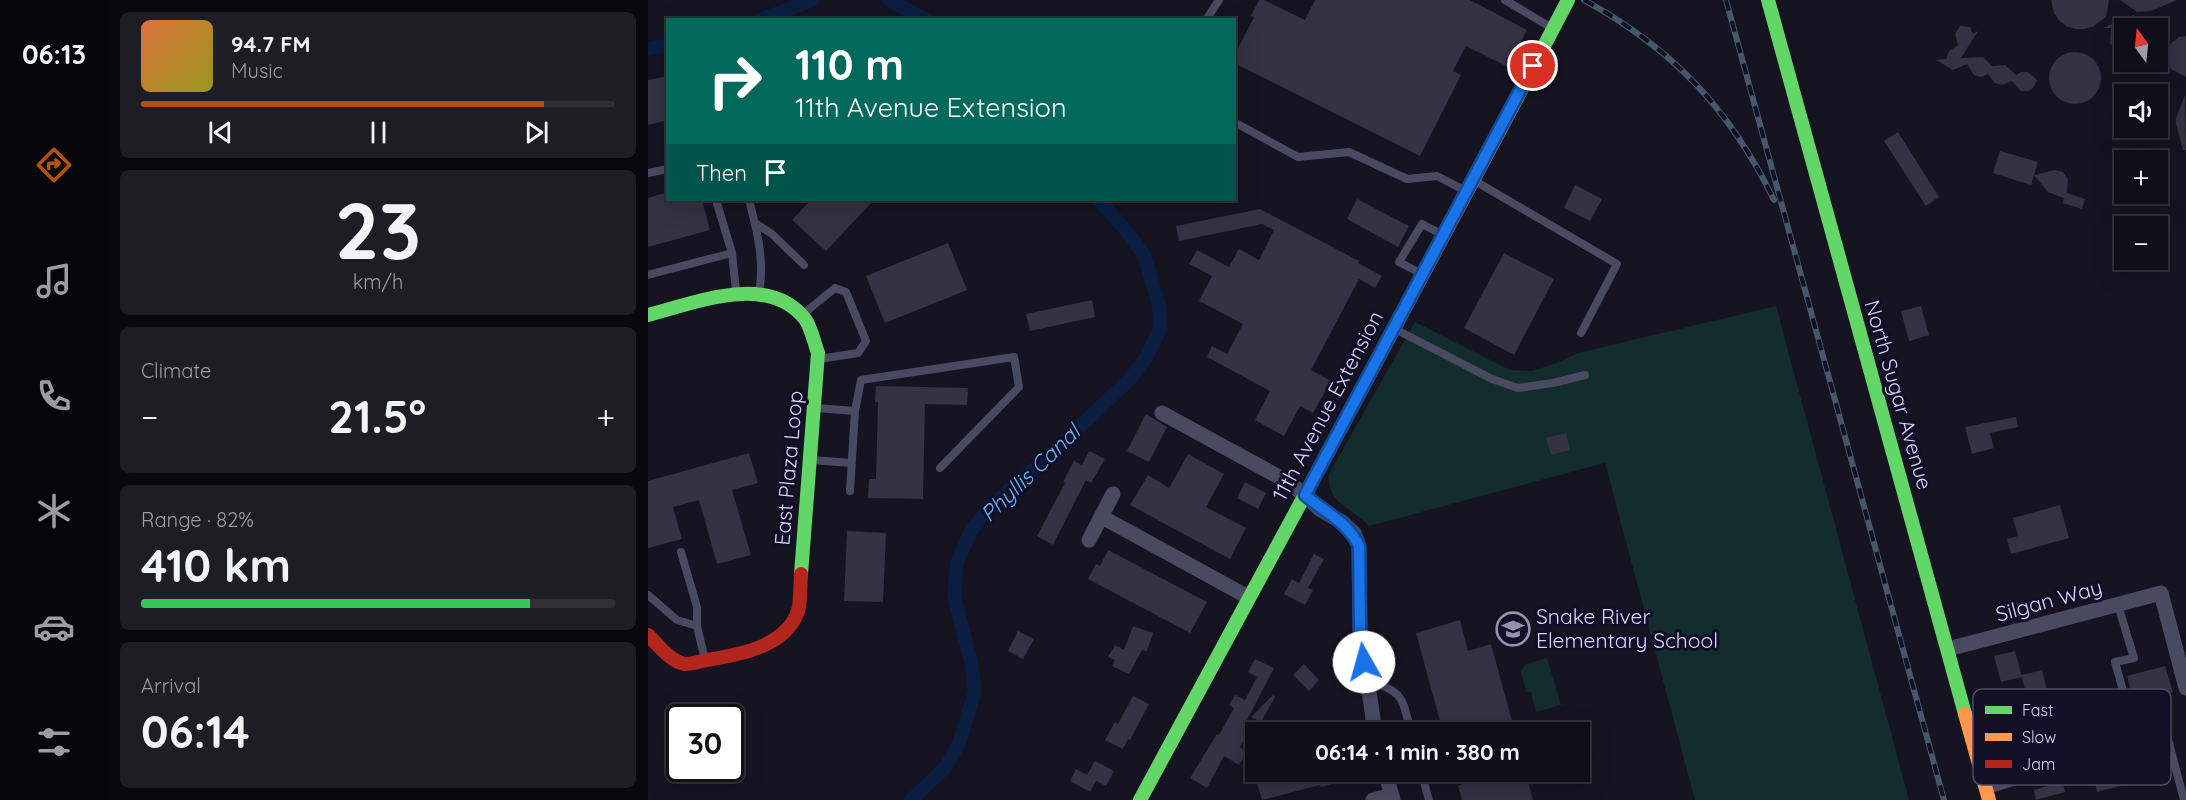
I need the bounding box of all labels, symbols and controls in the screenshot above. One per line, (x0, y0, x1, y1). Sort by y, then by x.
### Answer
north arrow (2114, 18, 2168, 72)
map controls (2114, 18, 2168, 270)
text: 94.7 FM (231, 30, 311, 58)
text: 06:13 (22, 37, 86, 71)
text: 110 m (795, 38, 904, 91)
pin (1507, 40, 1558, 91)
icon: right (696, 42, 774, 120)
icon: arrive (1516, 49, 1549, 82)
text: Music (231, 58, 283, 83)
button: sound (2114, 84, 2168, 138)
text: 11th Avenue Extension (795, 90, 1067, 124)
icon: previous (204, 116, 237, 149)
icon: pause (362, 116, 395, 149)
icon: next (520, 116, 553, 149)
icon: directions (33, 144, 75, 186)
button: + (2114, 150, 2168, 204)
icon: arrive (759, 156, 792, 189)
text: Then (696, 159, 747, 187)
text: 23 (335, 181, 421, 279)
button: − (2114, 216, 2168, 270)
icon: music (33, 260, 75, 302)
text: km/h (353, 269, 403, 294)
street label: North Sugar Avenue (1859, 297, 1938, 492)
street label: 11th Avenue Extension (1266, 306, 1388, 505)
text: Climate (141, 358, 211, 383)
icon: phone (33, 375, 75, 417)
text: 21.5° (328, 388, 426, 444)
street label: East Plaza Loop (768, 389, 808, 546)
text: − (141, 396, 158, 437)
text: + (596, 396, 615, 437)
water label: Phyllis Canal (974, 416, 1088, 528)
icon: climate (33, 490, 75, 532)
text: Range · 82% (141, 507, 254, 532)
text: 410 km (141, 537, 291, 593)
street label: Silgan Way (1993, 573, 2105, 627)
place label: Snake River Elementary School (1536, 603, 1718, 653)
icon: car (33, 606, 75, 648)
school or university icon: Snake River Elementary School (1495, 611, 1531, 647)
position arrow (1332, 630, 1396, 694)
text: Arrival (141, 673, 201, 698)
legend (1973, 689, 2171, 785)
text: Fast (2022, 700, 2053, 720)
text: 06:14 (141, 703, 250, 759)
speed limit sign: 30 (666, 704, 744, 782)
icon: filters (33, 721, 75, 763)
text: Slow (2022, 727, 2056, 747)
text: 06:14 · 1 min · 380 m (1315, 738, 1520, 766)
text: Jam (2022, 754, 2055, 774)

